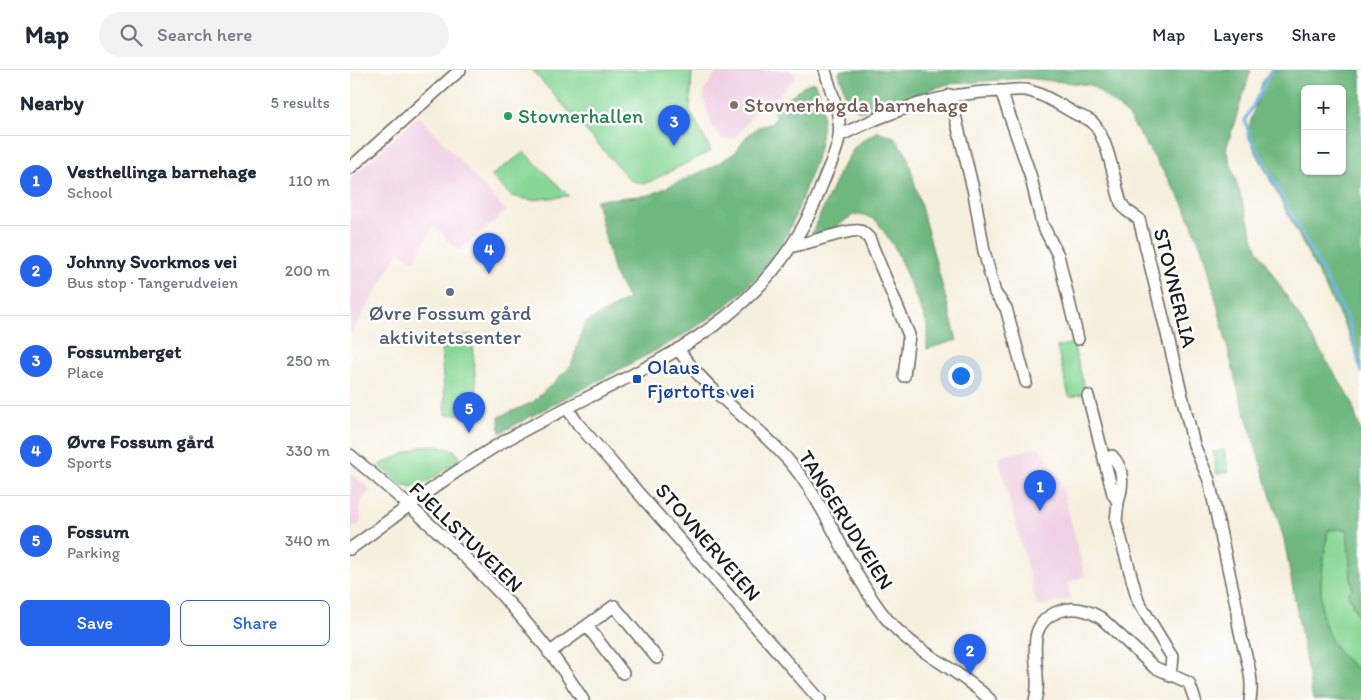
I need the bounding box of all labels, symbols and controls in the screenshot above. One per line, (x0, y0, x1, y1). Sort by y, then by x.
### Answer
search box (99, 12, 449, 57)
text: Map (25, 20, 69, 49)
icon: search (117, 21, 145, 49)
text: Search here (157, 23, 252, 46)
text: Map (1152, 24, 1185, 46)
text: Layers (1213, 24, 1263, 46)
text: Share (1291, 24, 1336, 46)
map controls (1301, 85, 1346, 175)
button: + (1301, 85, 1346, 130)
text: Nearby (20, 90, 84, 115)
place label: Stovnerhøgda barnehage (744, 92, 968, 117)
text: 5 results (270, 93, 330, 112)
marker: Stovnerhøgda barnehage (728, 99, 740, 111)
place label: Stovnerhallen (518, 103, 643, 128)
pin: 3 (658, 105, 690, 146)
marker: Stovnerhallen (502, 110, 514, 122)
button: − (1301, 130, 1346, 175)
text: Vesthellinga barnehage (67, 160, 257, 183)
text: 1 (32, 171, 40, 190)
text: 110 m (288, 171, 330, 190)
text: School (67, 183, 113, 202)
street label: STOVNERLIA (1149, 226, 1203, 351)
pin: 4 (473, 233, 505, 274)
text: Johnny Svorkmos vei (67, 250, 237, 273)
text: 2 (32, 261, 40, 280)
text: 200 m (285, 261, 330, 280)
text: Bus stop · Tangerudveien (67, 273, 238, 292)
marker: Øvre Fossum gård aktivitetssenter (444, 286, 456, 298)
place label: Øvre Fossum gård aktivitetssenter (369, 300, 531, 349)
text: Fossumberget (67, 340, 181, 363)
text: 3 (32, 351, 40, 370)
text: 250 m (286, 351, 330, 370)
place label: Olaus Fjørtofts vei (647, 354, 755, 403)
text: Place (67, 363, 104, 382)
your location (948, 363, 974, 389)
marker: Olaus Fjørtofts vei (631, 373, 643, 385)
pin: 5 (453, 392, 485, 433)
text: Øvre Fossum gård (67, 430, 214, 453)
text: 4 (31, 441, 41, 460)
text: 330 m (286, 441, 330, 460)
street label: TANGERUDVEIEN (794, 445, 899, 594)
text: Sports (67, 453, 112, 472)
pin: 1 (1024, 470, 1056, 511)
street label: FJELLSTUVEIEN (404, 476, 528, 597)
street label: STOVNERVEIEN (650, 478, 766, 606)
text: Fossum (67, 520, 129, 543)
text: 5 (32, 531, 40, 550)
text: 340 m (285, 531, 330, 550)
text: Parking (67, 543, 120, 562)
button: Save (20, 600, 170, 646)
button: Share (180, 600, 330, 646)
pin: 2 (954, 634, 986, 675)

